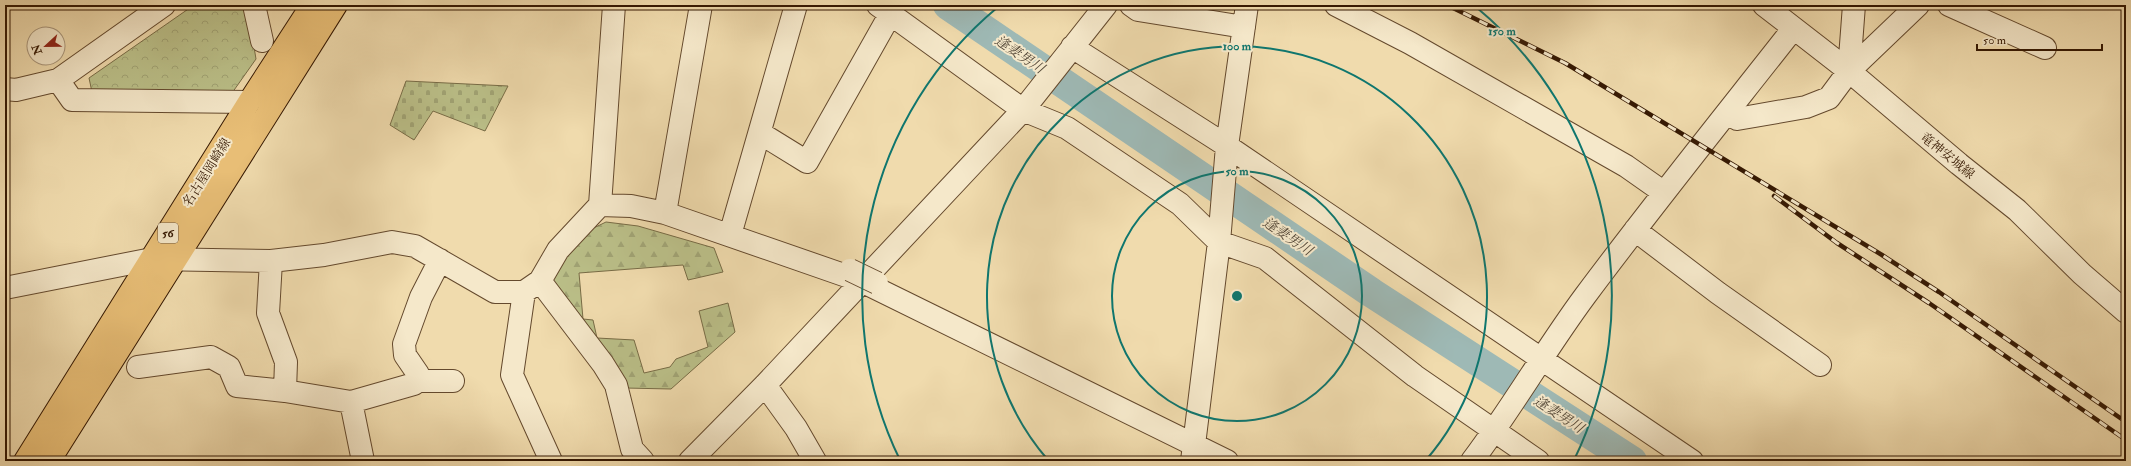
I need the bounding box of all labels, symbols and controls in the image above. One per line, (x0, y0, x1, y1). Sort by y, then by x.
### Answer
text: 150 m (1488, 24, 1516, 39)
north arrow (26, 26, 66, 66)
scale bar (1977, 26, 2102, 52)
water label: 逢妻男川 (992, 32, 1049, 78)
text: 50 m (1983, 33, 2007, 48)
text: 100 m (1223, 39, 1252, 54)
text: N (29, 41, 45, 57)
street label: 竜神安城線 (1917, 129, 1978, 182)
street label: 名古屋岡崎線 (179, 135, 234, 210)
text: 50 m (1225, 164, 1249, 179)
water label: 逢妻男川 (1260, 214, 1317, 260)
road number: 56 (158, 223, 178, 243)
centre of rings (1230, 289, 1244, 303)
water label: 逢妻男川 (1531, 392, 1589, 438)

